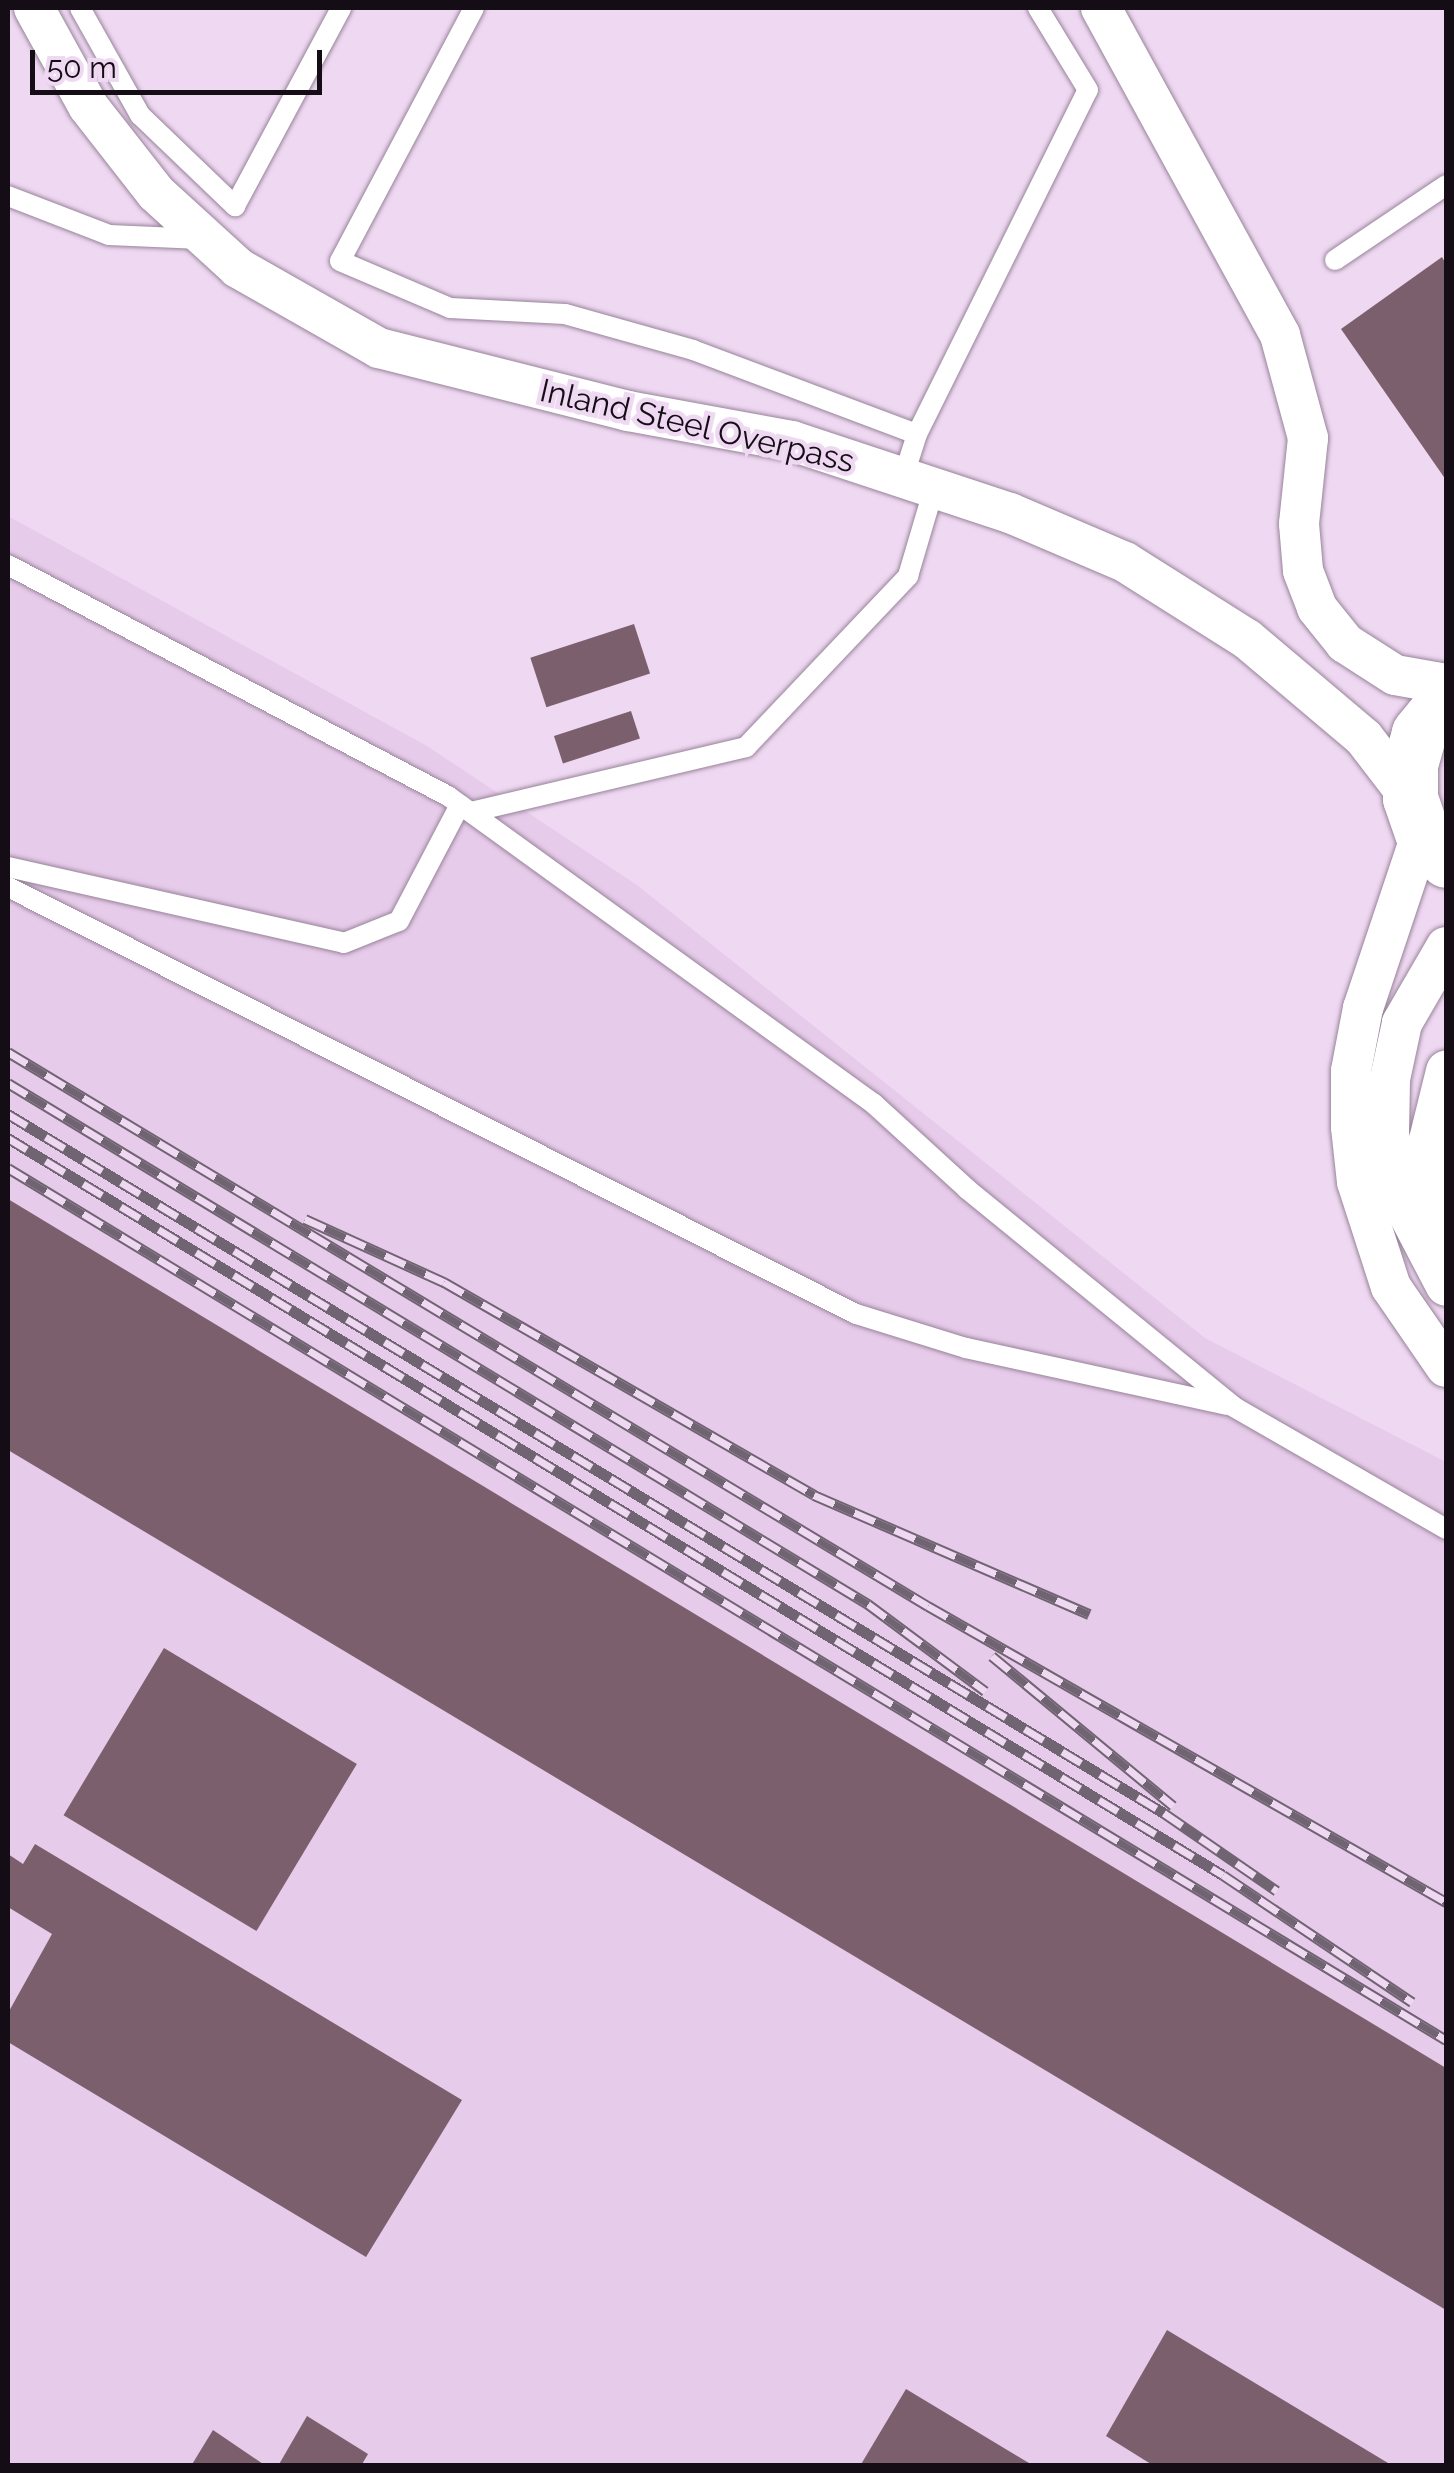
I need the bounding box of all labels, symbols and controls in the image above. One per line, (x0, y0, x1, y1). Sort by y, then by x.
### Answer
scale bar (35, 30, 328, 92)
text: 50 m (47, 50, 117, 85)
street label: Inland Steel Overpass (536, 371, 858, 481)

